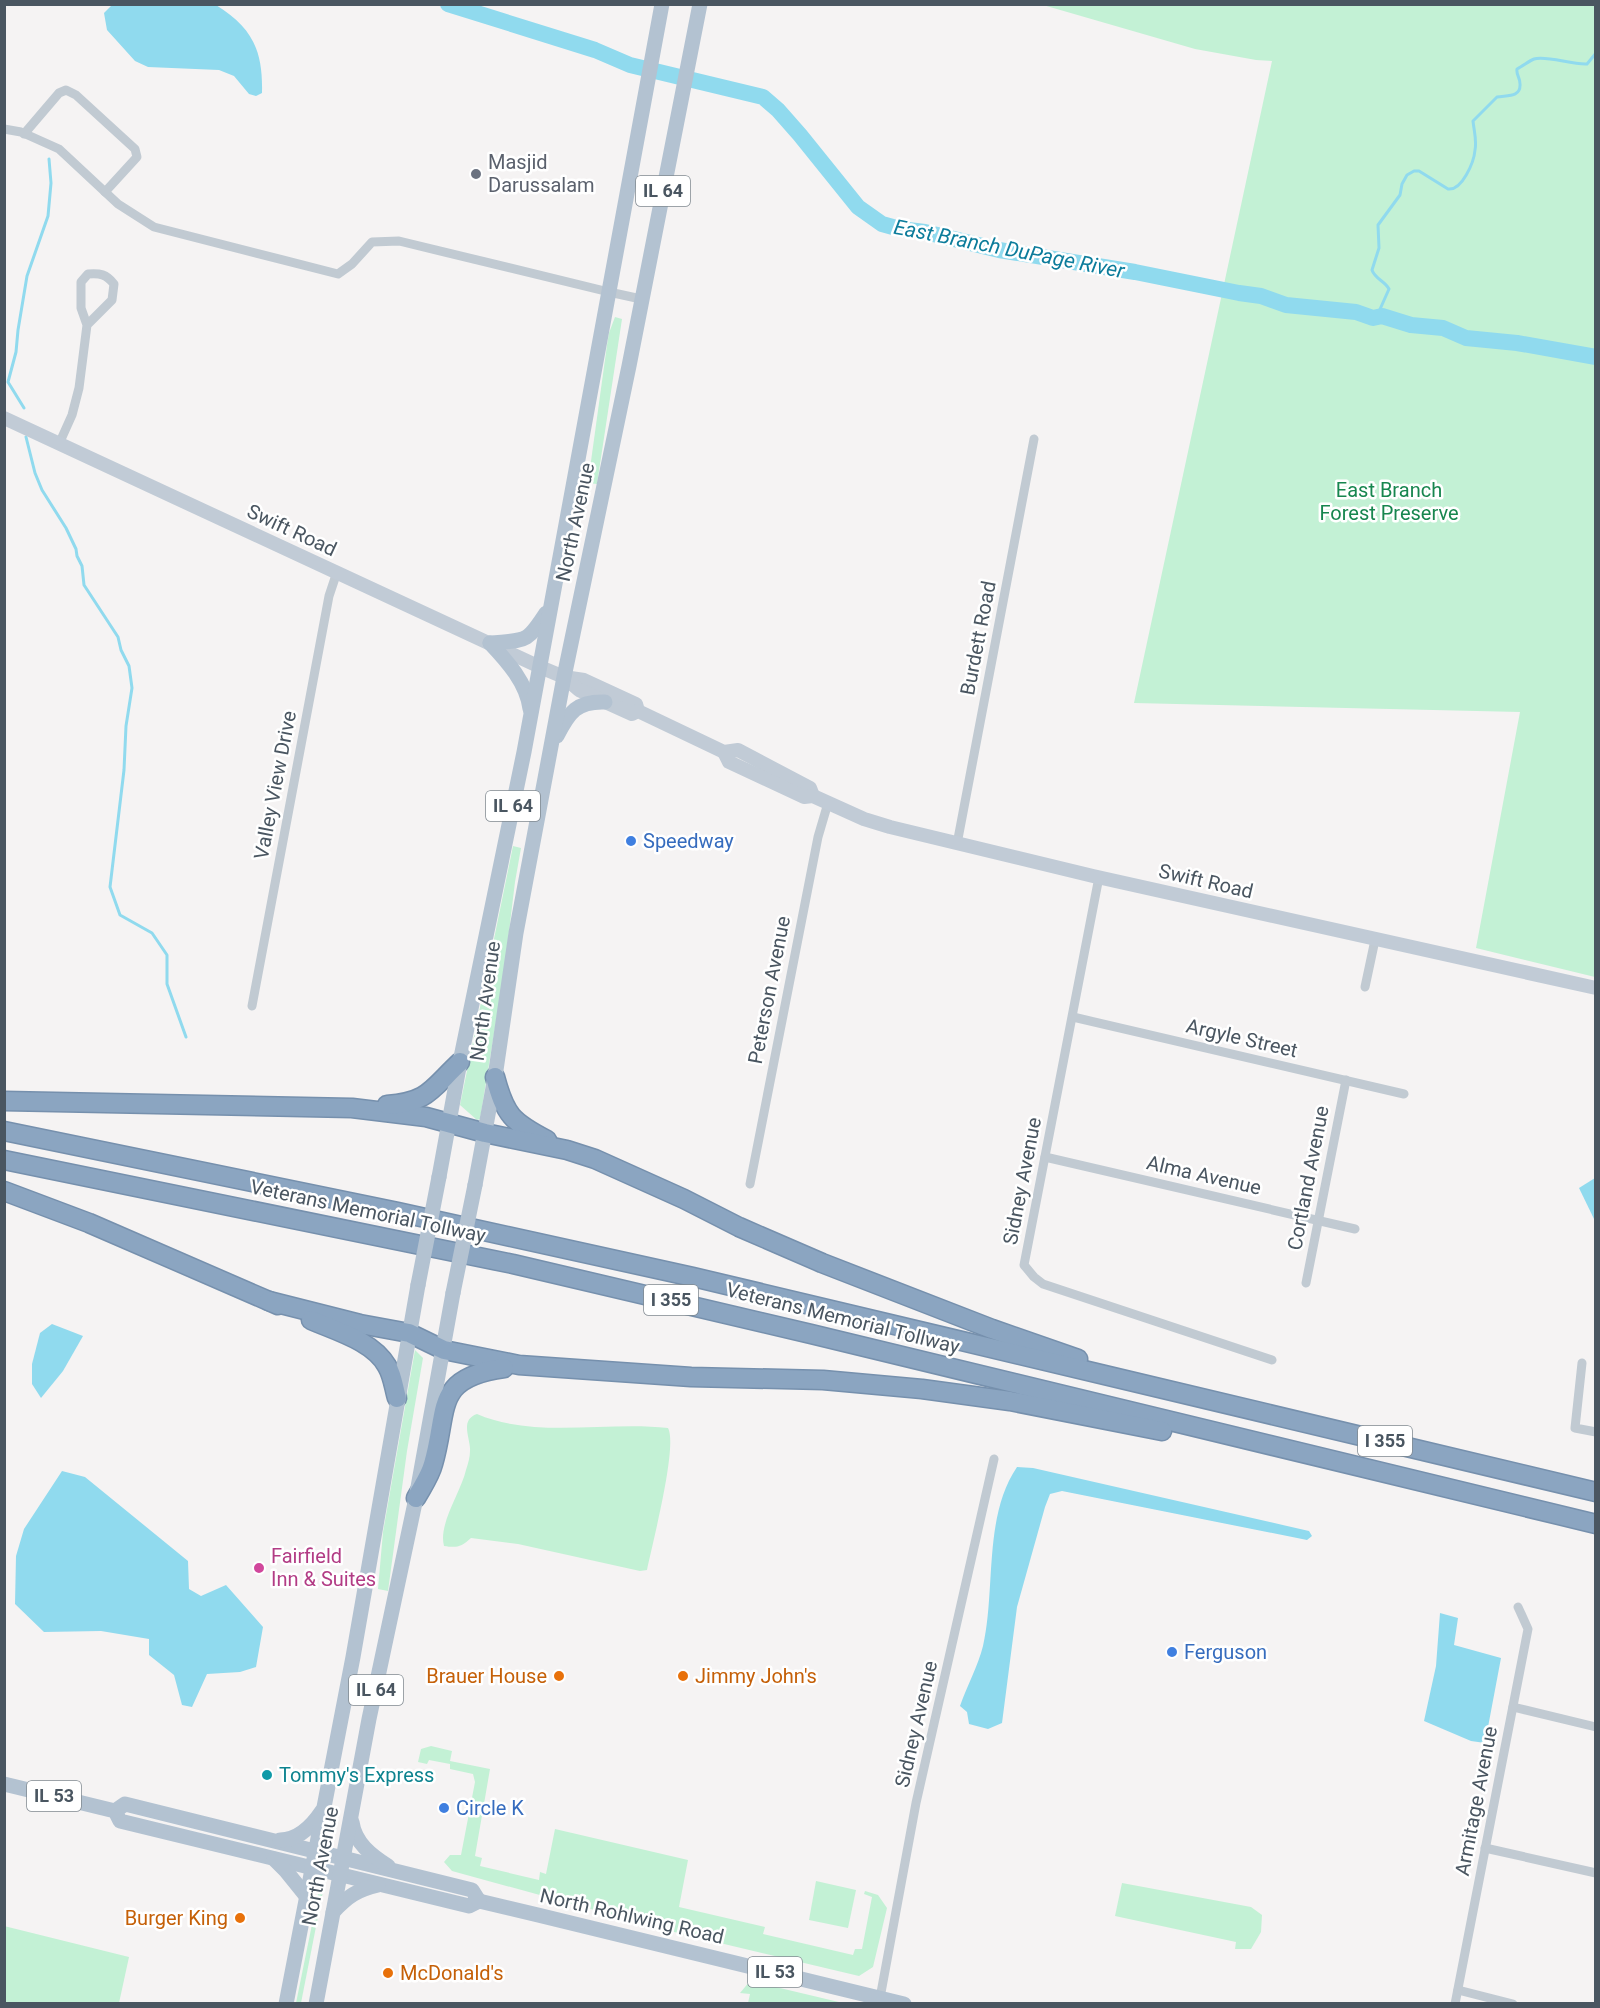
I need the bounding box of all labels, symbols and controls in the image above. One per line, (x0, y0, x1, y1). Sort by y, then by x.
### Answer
place label: Masjid Darussalam (488, 150, 595, 197)
marker: Masjid Darussalam (469, 167, 483, 181)
road number: IL 64 (636, 176, 690, 206)
water label: East Branch DuPage River (892, 215, 1127, 283)
street label: North Avenue (551, 460, 599, 584)
park label: East Branch Forest Preserve (1319, 478, 1459, 525)
street label: Swift Road (243, 499, 341, 561)
street label: Burdett Road (955, 579, 1001, 697)
street label: Valley View Drive (249, 709, 301, 861)
road number: IL 64 (486, 791, 540, 821)
place label: Speedway (643, 829, 734, 853)
marker: Speedway (624, 834, 638, 848)
street label: Swift Road (1156, 858, 1256, 904)
street label: Peterson Avenue (743, 914, 795, 1066)
street label: North Avenue (465, 939, 505, 1063)
street label: Argyle Street (1184, 1014, 1300, 1062)
street label: Cortland Avenue (1282, 1104, 1334, 1252)
street label: Sidney Avenue (998, 1115, 1046, 1247)
street label: Alma Avenue (1144, 1150, 1264, 1200)
street label: Veterans Memorial Tollway (248, 1174, 488, 1248)
street label: Veterans Memorial Tollway (724, 1277, 963, 1359)
road number: I 355 (644, 1285, 698, 1315)
road number: I 355 (1358, 1426, 1412, 1456)
place label: Fairfield Inn & Suites (271, 1544, 376, 1591)
marker: Fairfield Inn & Suites (252, 1561, 266, 1575)
place label: Ferguson (1184, 1640, 1267, 1664)
marker: Ferguson (1165, 1645, 1179, 1659)
street label: Sidney Avenue (890, 1658, 942, 1790)
place label: Brauer House (426, 1664, 547, 1688)
place label: Jimmy John's (695, 1664, 817, 1688)
marker: Brauer House (552, 1669, 566, 1683)
marker: Jimmy John's (676, 1669, 690, 1683)
road number: IL 64 (349, 1675, 403, 1705)
street label: Armitage Avenue (1450, 1724, 1502, 1878)
place label: Tommy's Express (279, 1763, 434, 1787)
marker: Tommy's Express (260, 1768, 274, 1782)
road number: IL 53 (27, 1781, 81, 1811)
place label: Circle K (456, 1796, 524, 1820)
marker: Circle K (437, 1801, 451, 1815)
street label: North Avenue (297, 1804, 343, 1928)
street label: North Rohlwing Road (538, 1883, 726, 1949)
place label: Burger King (125, 1906, 228, 1930)
marker: Burger King (233, 1911, 247, 1925)
road number: IL 53 (748, 1957, 802, 1987)
place label: McDonald's (400, 1961, 504, 1985)
marker: McDonald's (381, 1966, 395, 1980)

